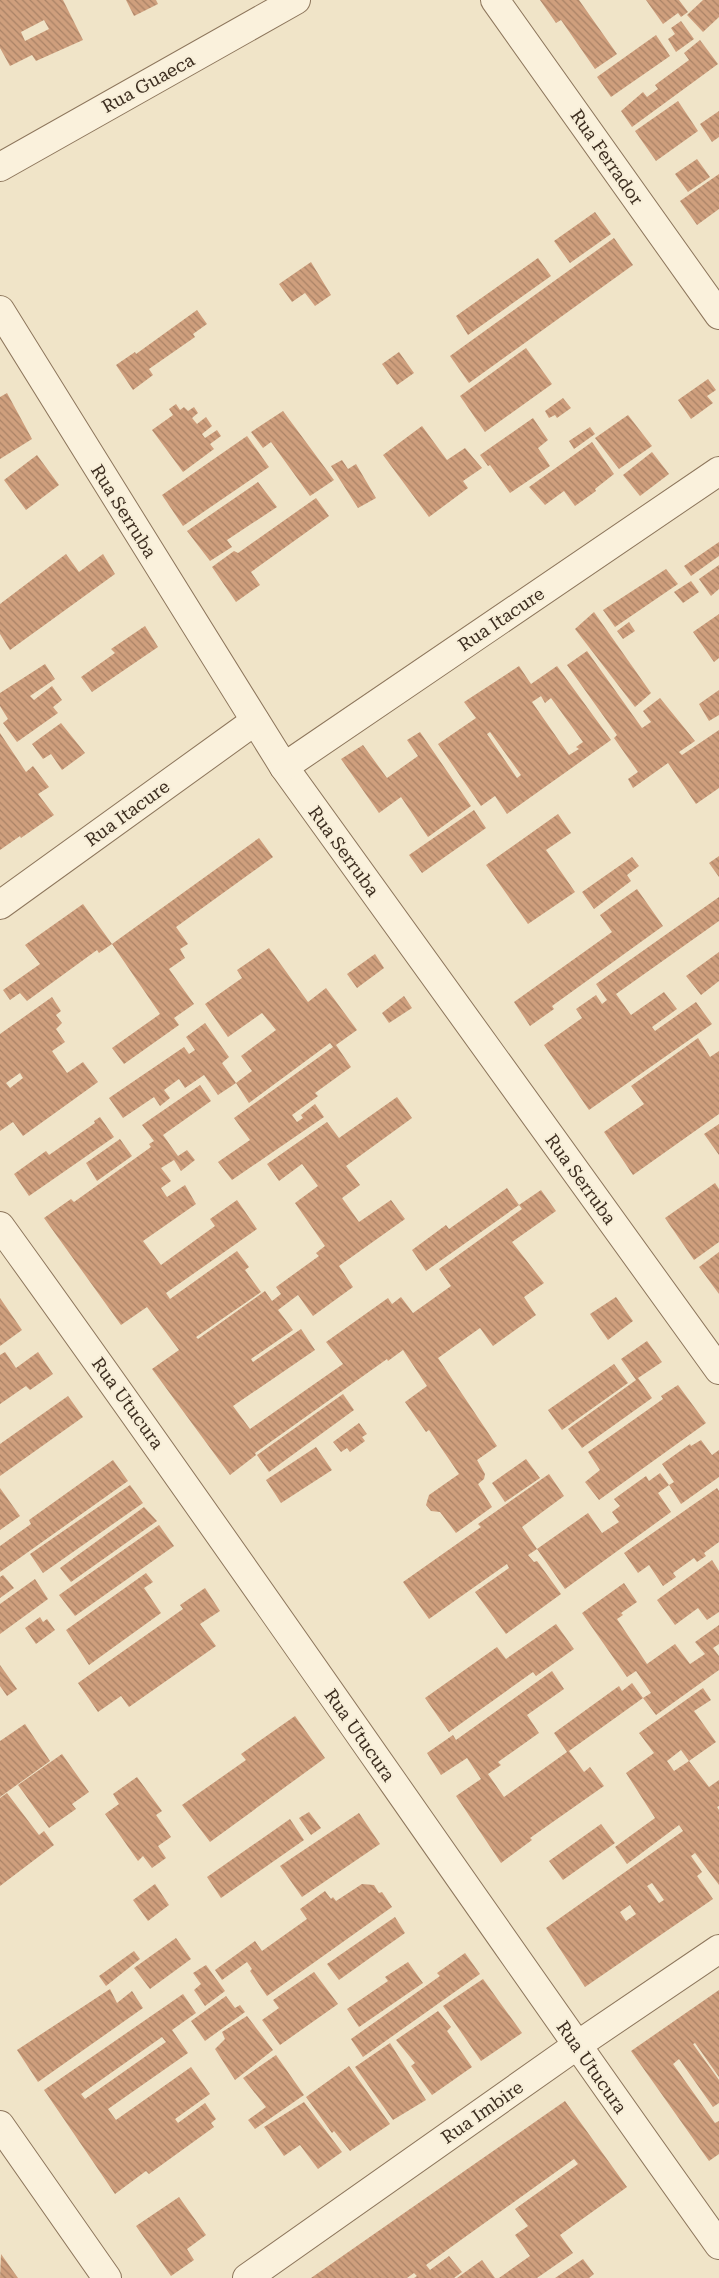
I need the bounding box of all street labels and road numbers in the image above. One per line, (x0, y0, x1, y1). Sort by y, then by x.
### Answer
street label: Rua Guaeca (98, 49, 198, 117)
street label: Rua Ferrador (566, 105, 648, 209)
street label: Rua Serruba (87, 460, 161, 562)
street label: Rua Itacure (454, 583, 548, 655)
street label: Rua Itacure (81, 775, 173, 851)
street label: Rua Serruba (304, 802, 384, 900)
street label: Rua Serruba (541, 1130, 621, 1228)
street label: Rua Utucura (88, 1353, 168, 1453)
street label: Rua Utucura (320, 1685, 400, 1786)
street label: Rua Utucura (552, 2017, 632, 2118)
street label: Rua Imbire (437, 2076, 527, 2148)

